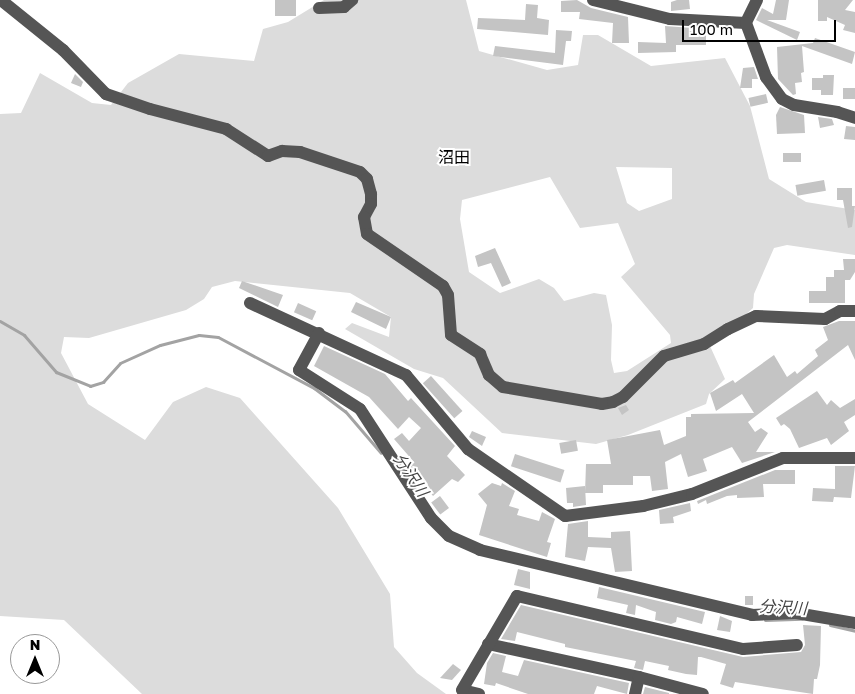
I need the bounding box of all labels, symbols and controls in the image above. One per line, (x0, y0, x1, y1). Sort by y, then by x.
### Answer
scale bar (685, 10, 839, 42)
text: 100 m (690, 20, 733, 38)
district label: 沼田 (438, 147, 470, 167)
water label: 分沢川 (390, 450, 432, 500)
water label: 分沢川 (759, 596, 807, 618)
north arrow (10, 634, 60, 684)
text: N (30, 636, 40, 653)

